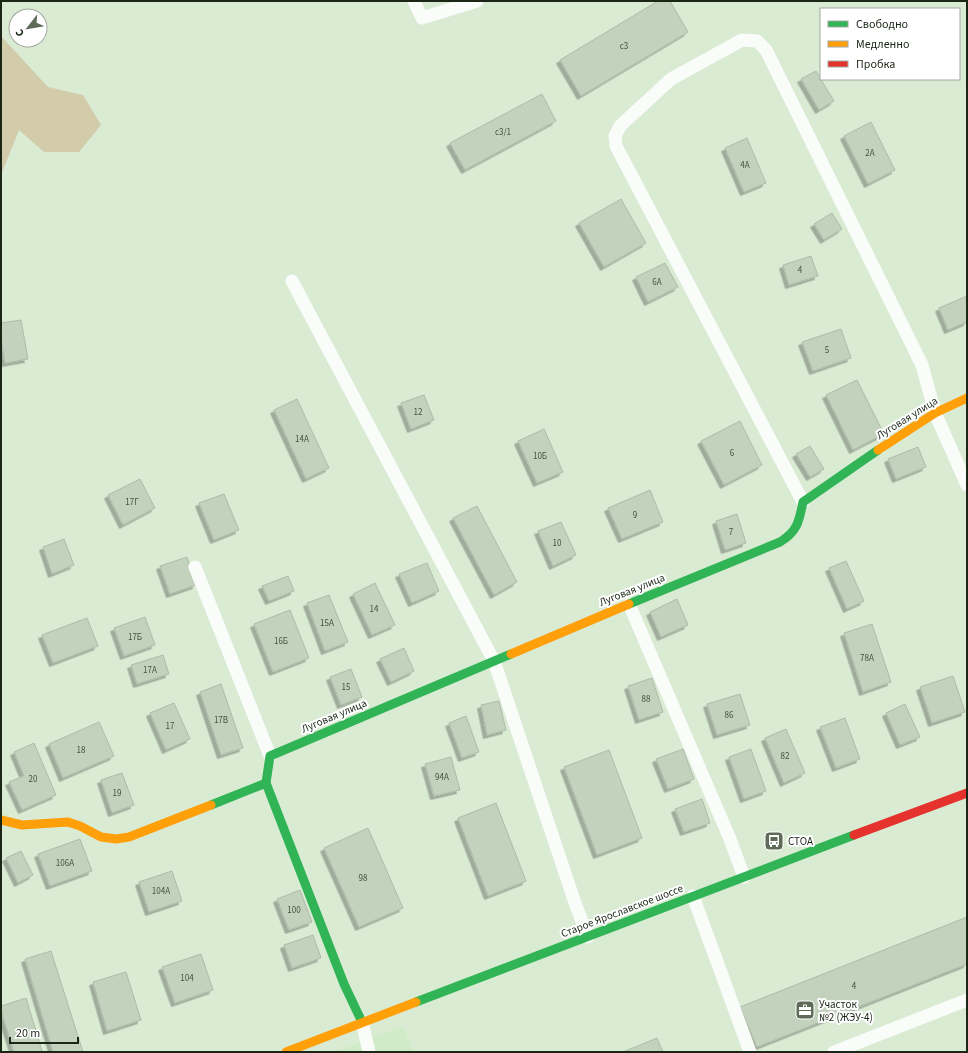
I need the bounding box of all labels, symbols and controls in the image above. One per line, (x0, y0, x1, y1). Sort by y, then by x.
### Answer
north arrow (8, 8, 48, 48)
legend (820, 8, 960, 80)
text: Свободно (856, 16, 908, 33)
text: С (11, 26, 28, 40)
text: Медленно (856, 36, 910, 53)
house number: с3 (620, 40, 629, 53)
text: Пробка (856, 56, 895, 73)
house number: с3/1 (495, 126, 511, 139)
house number: 2А (865, 147, 875, 160)
house number: 4А (740, 159, 750, 172)
house number: 4 (798, 264, 803, 277)
house number: 6А (652, 276, 662, 289)
house number: 5 (825, 344, 830, 357)
street label: Луговая улица (873, 393, 941, 443)
house number: 12 (414, 406, 423, 419)
house number: 14А (295, 433, 309, 446)
house number: 6 (730, 447, 735, 460)
house number: 10Б (533, 450, 547, 463)
house number: 17Г (125, 496, 139, 509)
house number: 9 (633, 509, 638, 522)
house number: 7 (729, 526, 734, 539)
house number: 10 (553, 537, 562, 550)
street label: Луговая улица (597, 570, 667, 610)
house number: 14 (370, 603, 379, 616)
house number: 15А (320, 617, 334, 630)
house number: 17Б (128, 631, 142, 644)
house number: 16Б (274, 635, 288, 648)
house number: 78А (860, 652, 874, 665)
house number: 17А (143, 664, 157, 677)
house number: 15 (342, 681, 351, 694)
house number: 88 (642, 693, 651, 706)
street label: Луговая улица (299, 695, 369, 737)
house number: 86 (725, 709, 734, 722)
house number: 17В (214, 714, 228, 727)
house number: 17 (166, 720, 175, 733)
house number: 18 (77, 744, 86, 757)
house number: 82 (781, 750, 790, 763)
house number: 94А (435, 771, 449, 784)
house number: 20 (29, 773, 38, 786)
house number: 19 (113, 787, 122, 800)
bus stop icon: СТОА (763, 830, 785, 852)
place label: СТОА (788, 834, 813, 849)
house number: 106А (56, 857, 74, 870)
house number: 98 (359, 872, 368, 885)
street label: Старое Ярославское шоссе (559, 881, 686, 941)
house number: 104А (152, 885, 170, 898)
house number: 100 (287, 904, 301, 917)
house number: 104 (180, 972, 194, 985)
house number: 4 (852, 980, 857, 993)
place label: Участок №2 (ЖЭУ-4) (819, 997, 873, 1025)
office icon: Участок №2 (ЖЭУ-4) (794, 999, 816, 1021)
scale bar (10, 1019, 78, 1045)
text: 20 m (16, 1025, 40, 1042)

